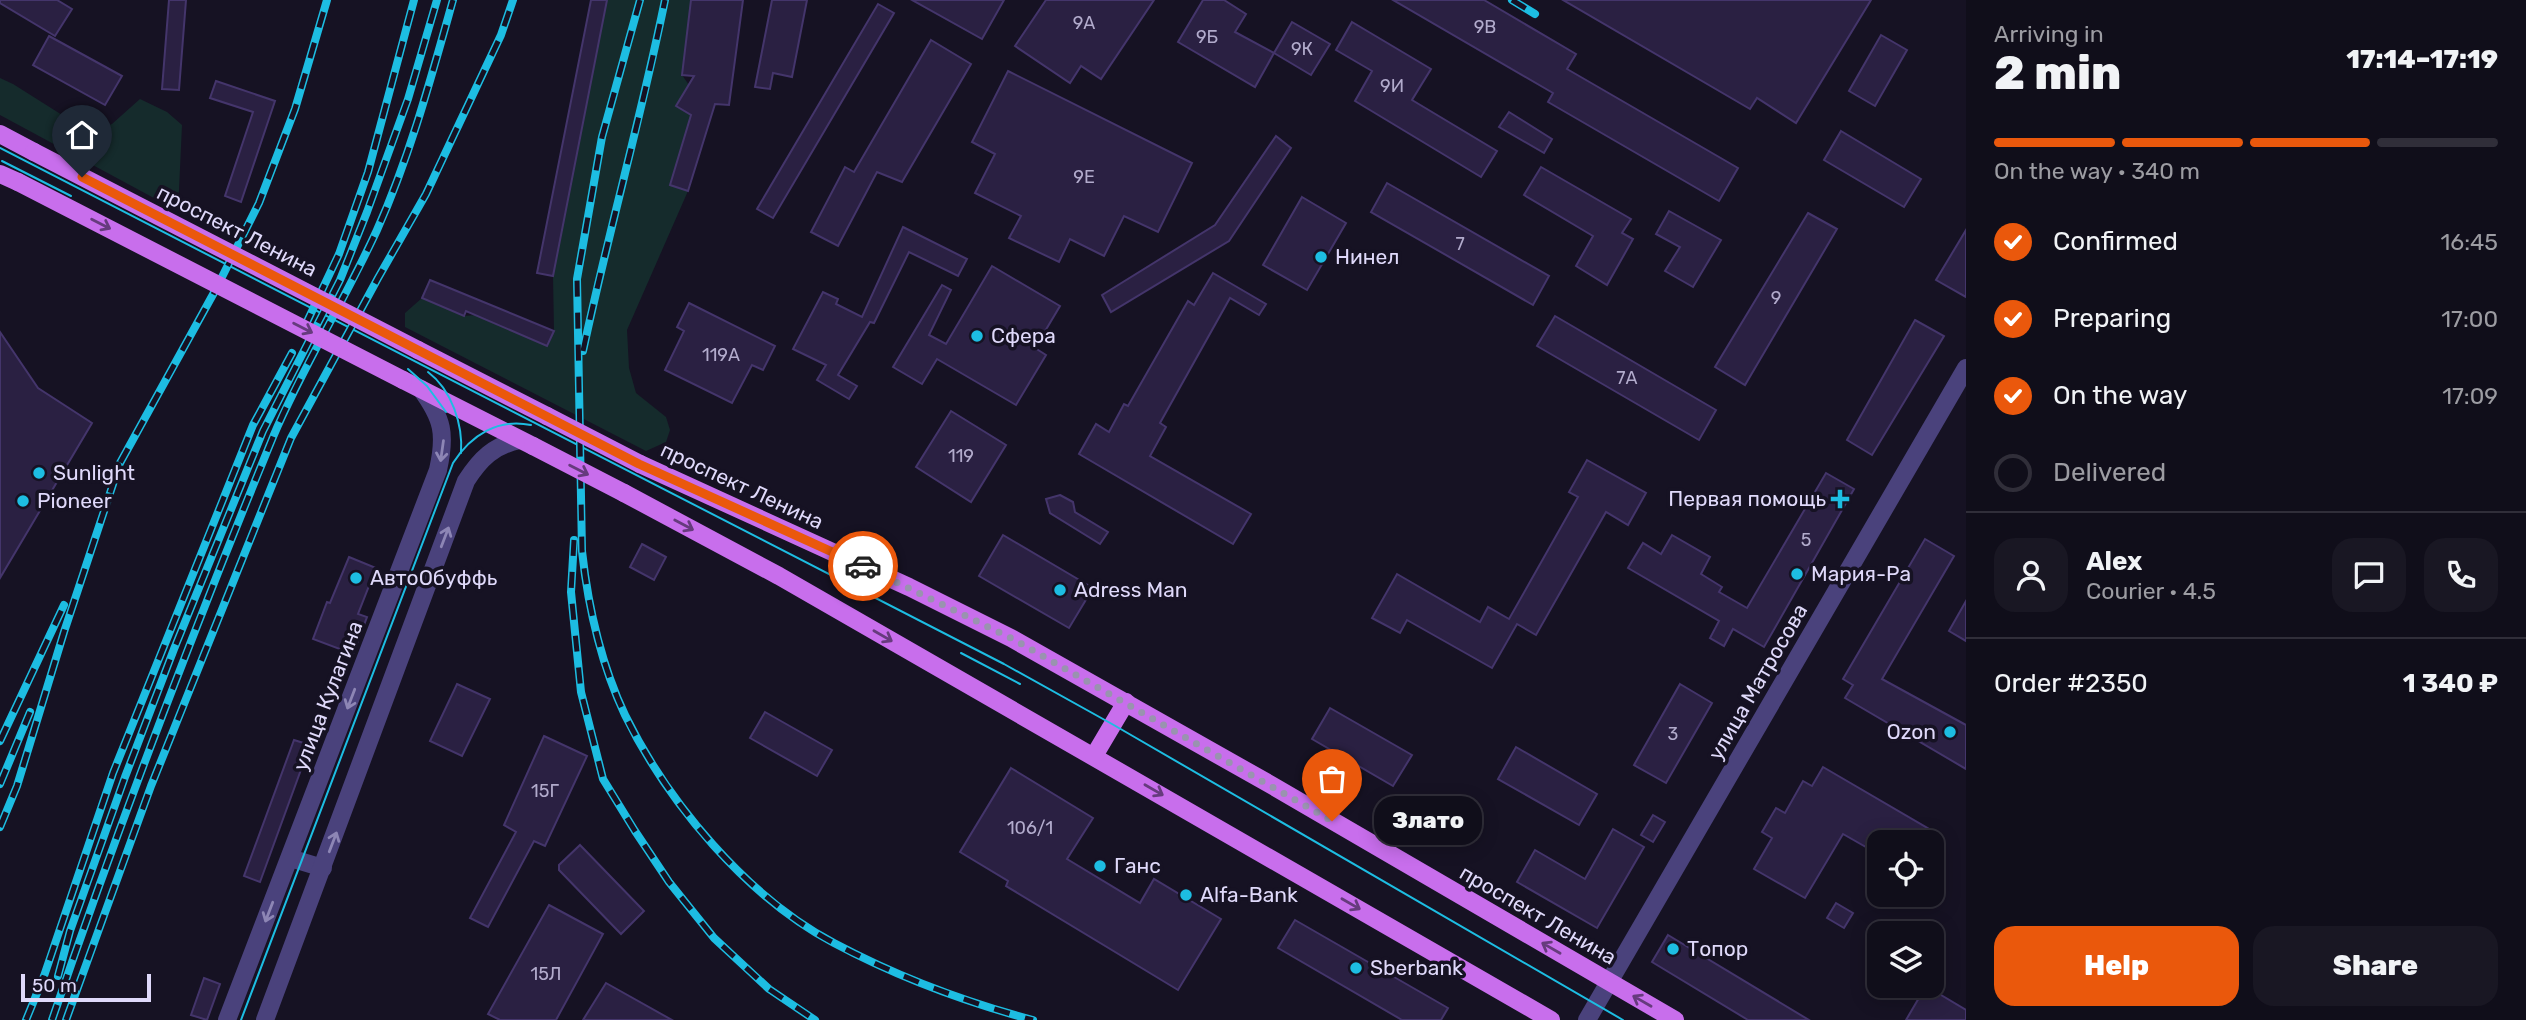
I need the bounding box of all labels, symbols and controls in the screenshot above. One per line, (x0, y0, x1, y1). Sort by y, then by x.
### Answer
house number: 9А (1073, 12, 1095, 34)
house number: 9В (1474, 16, 1496, 38)
text: Arriving in (1994, 20, 2104, 48)
house number: 9Б (1196, 26, 1218, 48)
house number: 9К (1291, 38, 1313, 60)
text: 17:14–17:19 (2346, 44, 2498, 75)
text: 2 min (1994, 46, 2121, 101)
house number: 9И (1380, 75, 1404, 97)
pin (52, 105, 112, 177)
icon: home (63, 116, 101, 154)
text: On the way · 340 m (1994, 157, 2200, 185)
house number: 9Е (1073, 166, 1095, 188)
street label: проспект Ленина (153, 179, 322, 282)
one-way arrow (90, 218, 111, 232)
icon: check (1994, 223, 2032, 261)
text: Confirmed (2053, 226, 2178, 257)
text: 16:45 (2440, 228, 2498, 256)
house number: 7 (1455, 233, 1465, 255)
place label: Нинел (1335, 244, 1399, 269)
marker: Нинел (1313, 249, 1329, 265)
house number: 9 (1771, 287, 1781, 309)
icon: check (1994, 300, 2032, 338)
text: Preparing (2053, 303, 2171, 334)
text: 17:00 (2441, 305, 2498, 333)
one-way arrow (292, 322, 313, 336)
place label: Сфера (991, 323, 1056, 348)
marker: Сфера (969, 328, 985, 344)
house number: 119А (702, 344, 740, 366)
house number: 7А (1616, 367, 1638, 389)
icon: check (1994, 377, 2032, 415)
text: On the way (2053, 380, 2187, 411)
text: 17:09 (2442, 382, 2498, 410)
street label: проспект Ленина (657, 437, 827, 534)
one-way arrow (435, 439, 448, 462)
house number: 119 (948, 445, 974, 467)
text: Delivered (2053, 457, 2166, 488)
place label: Sunlight (53, 460, 135, 485)
one-way arrow (568, 463, 589, 477)
marker: Sunlight (31, 465, 47, 481)
place label: Первая помощь (1668, 486, 1826, 511)
place label: Pioneer (37, 488, 112, 513)
marker: Первая помощь (1832, 491, 1848, 507)
marker: Pioneer (15, 493, 31, 509)
one-way arrow (673, 519, 694, 532)
one-way arrow (440, 526, 452, 548)
house number: 5 (1801, 529, 1811, 551)
courier (828, 531, 898, 601)
button: person (1994, 538, 2068, 612)
button: chat (2332, 538, 2406, 612)
button: phone (2424, 538, 2498, 612)
text: Alex (2086, 546, 2142, 577)
icon: car (844, 547, 882, 585)
place label: Мария-Ра (1811, 561, 1911, 586)
place label: АвтоОбуффь (370, 565, 497, 590)
marker: Мария-Ра (1789, 566, 1805, 582)
marker: АвтоОбуффь (348, 570, 364, 586)
place label: Adress Man (1074, 577, 1188, 602)
text: Courier · 4.5 (2086, 577, 2216, 605)
marker: Adress Man (1052, 582, 1068, 598)
street label: улица Матросова (1703, 599, 1812, 764)
street label: улица Кулагина (287, 617, 368, 774)
one-way arrow (872, 629, 892, 643)
text: Order #2350 (1994, 668, 2148, 699)
text: 1 340 ₽ (2403, 668, 2498, 699)
one-way arrow (344, 688, 357, 710)
place label: Ozon (1886, 719, 1936, 744)
house number: 3 (1668, 723, 1678, 745)
marker: Ozon (1942, 724, 1958, 740)
pin (1302, 749, 1362, 821)
icon: bag (1313, 760, 1351, 798)
house number: 15Г (531, 780, 559, 802)
one-way arrow (1143, 783, 1163, 797)
callout: Злато (1374, 796, 1482, 846)
text: Злато (1392, 806, 1464, 834)
house number: 106/1 (1007, 817, 1053, 839)
map controls (1867, 830, 1944, 998)
button: locate (1867, 830, 1944, 907)
one-way arrow (328, 831, 341, 853)
place label: Ганс (1114, 853, 1161, 878)
marker: Ганс (1092, 858, 1108, 874)
street label: проспект Ленина (1456, 860, 1621, 970)
place label: Alfa-Bank (1200, 882, 1298, 907)
marker: Alfa-Bank (1178, 887, 1194, 903)
one-way arrow (1340, 897, 1360, 911)
one-way arrow (262, 900, 275, 922)
button: layers (1867, 921, 1944, 998)
button: Help (1994, 926, 2239, 1006)
button: Share (2253, 926, 2498, 1006)
place label: Топор (1687, 936, 1748, 961)
one-way arrow (1541, 941, 1562, 954)
marker: Топор (1665, 941, 1681, 957)
place label: Sberbank (1370, 955, 1463, 980)
marker: Sberbank (1348, 960, 1364, 976)
house number: 15Л (530, 963, 562, 985)
scale bar (21, 971, 150, 1003)
text: 50 m (32, 974, 77, 997)
one-way arrow (1633, 994, 1653, 1008)

